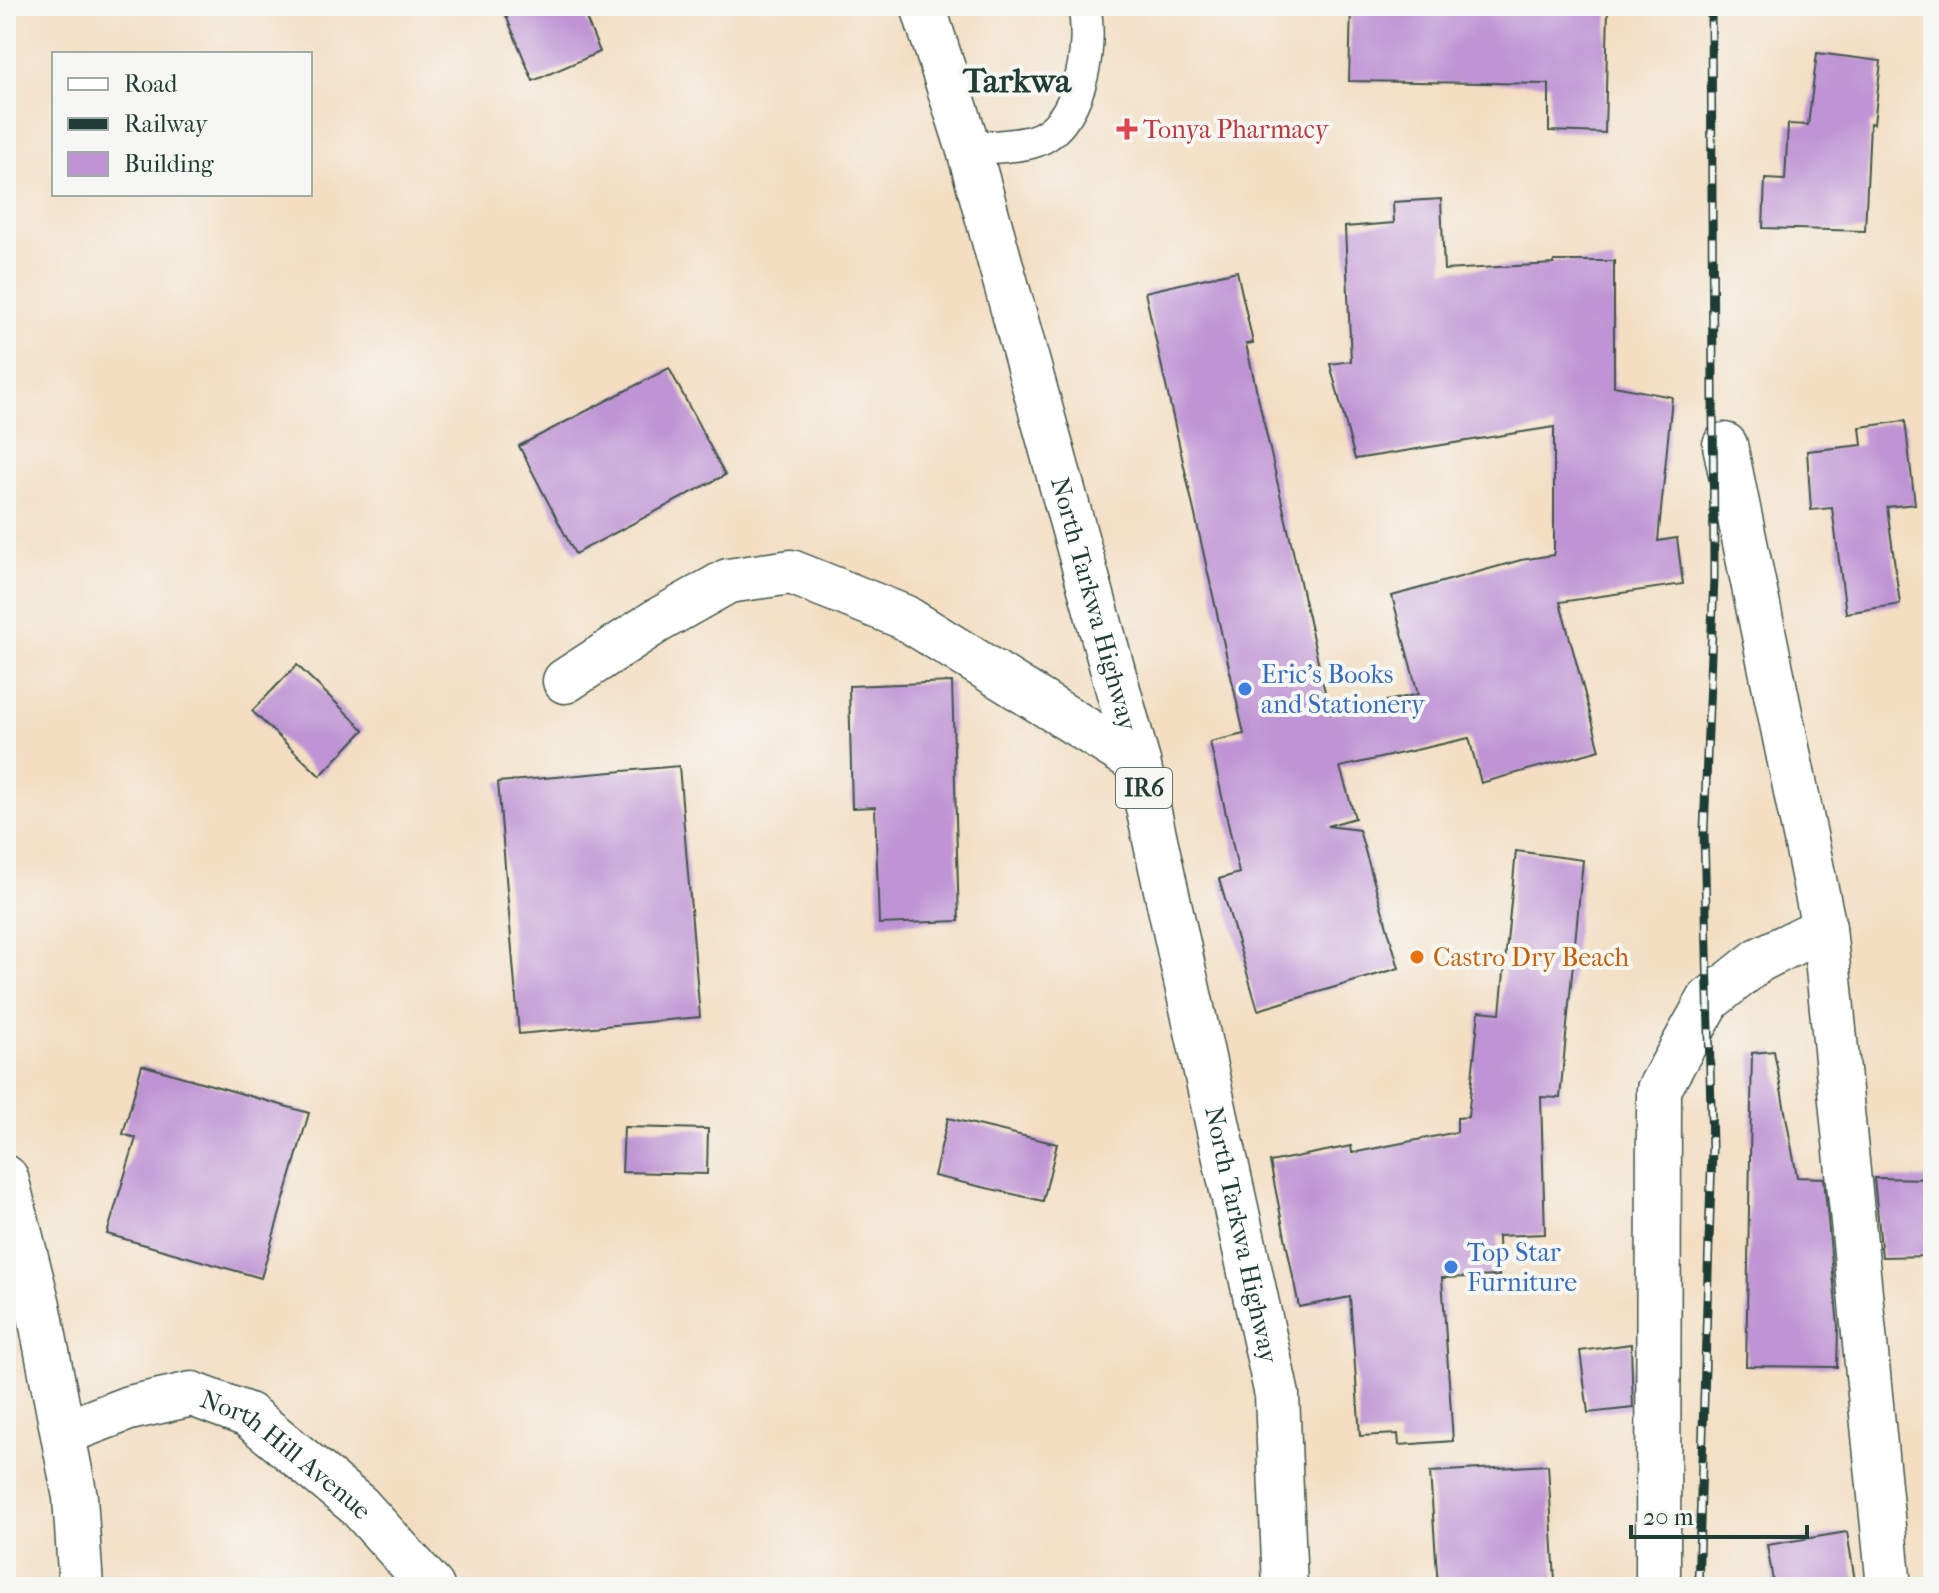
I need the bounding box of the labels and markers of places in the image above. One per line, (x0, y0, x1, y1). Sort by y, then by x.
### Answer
place label: Tonya Pharmacy (1143, 114, 1330, 145)
marker: Tonya Pharmacy (1118, 120, 1136, 138)
place label: Eric's Books and Stationery (1261, 659, 1426, 720)
marker: Eric's Books and Stationery (1236, 680, 1254, 698)
place label: Castro Dry Beach (1433, 942, 1630, 973)
marker: Castro Dry Beach (1408, 948, 1426, 966)
place label: Top Star Furniture (1467, 1237, 1577, 1298)
marker: Top Star Furniture (1442, 1258, 1460, 1276)

